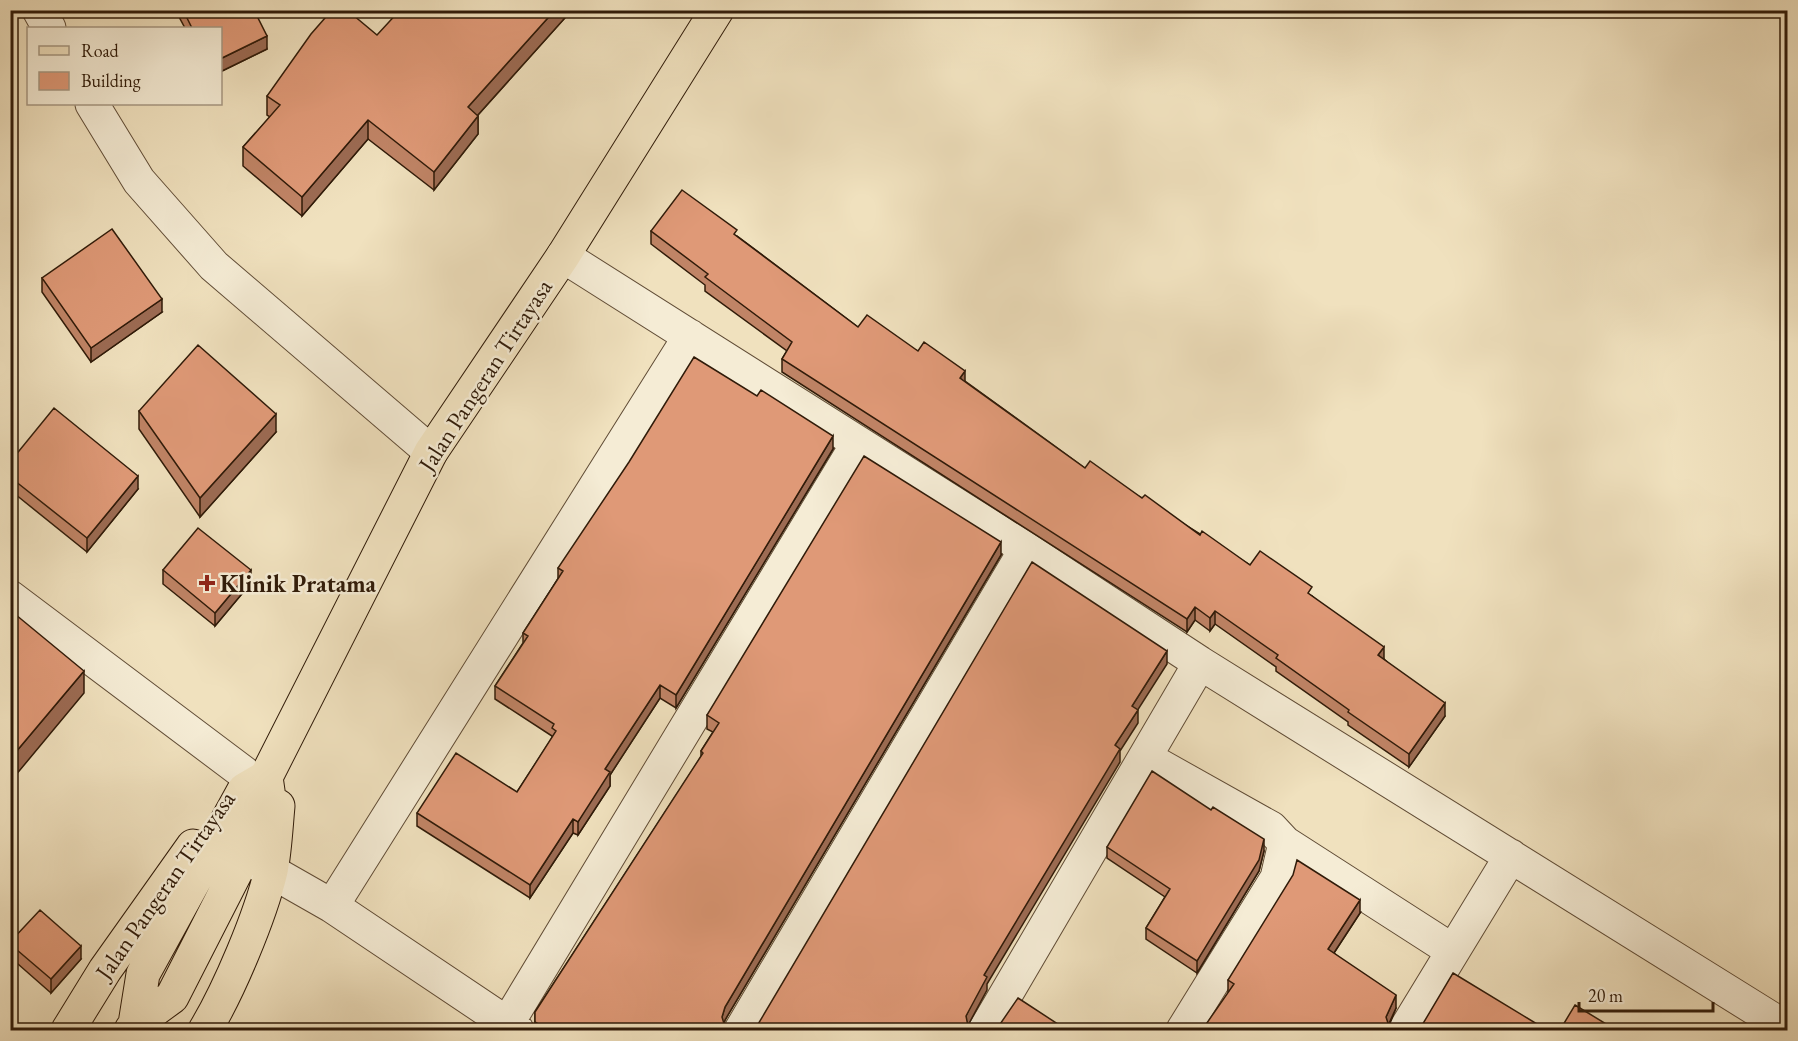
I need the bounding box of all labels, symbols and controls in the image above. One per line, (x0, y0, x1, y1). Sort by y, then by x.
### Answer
legend (27, 27, 222, 105)
text: Road (81, 39, 120, 62)
text: Building (81, 69, 141, 92)
street label: Jalan Pangeran Tirtayasa (410, 272, 559, 479)
place label: Klinik Pratama (220, 568, 377, 599)
marker: Klinik Pratama (198, 574, 216, 592)
street label: Jalan Pangeran Tirtayasa (87, 784, 242, 987)
scale bar (1579, 975, 1712, 1013)
text: 20 m (1588, 984, 1623, 1007)

